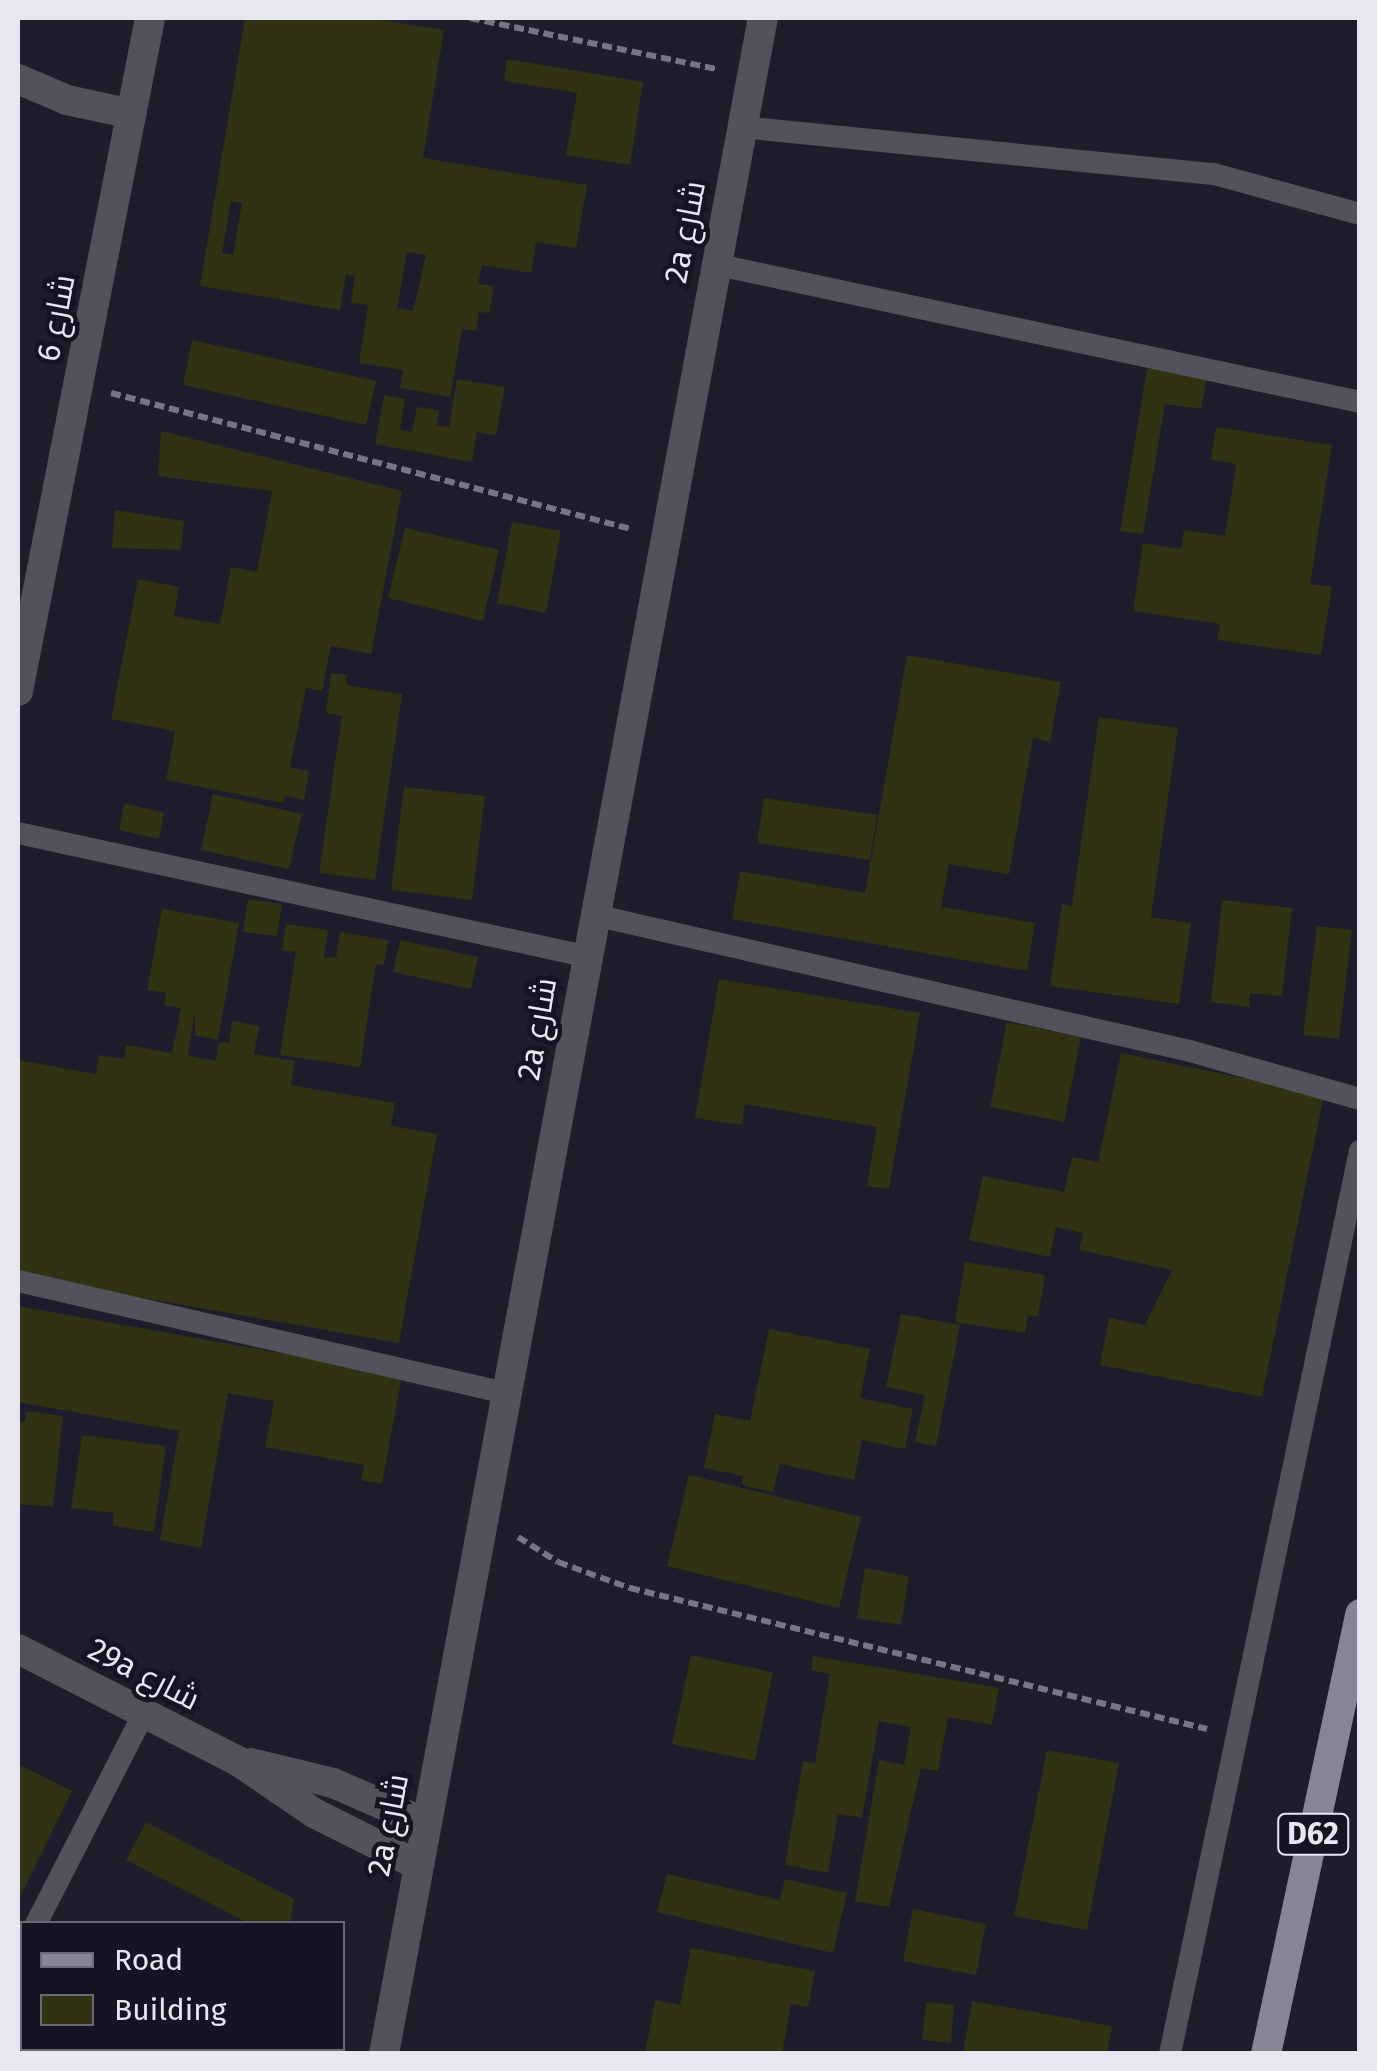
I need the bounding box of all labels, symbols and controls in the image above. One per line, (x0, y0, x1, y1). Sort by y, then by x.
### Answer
street label: 2a شارع (656, 178, 714, 286)
street label: شارع 6 (29, 271, 83, 365)
street label: 2a شارع (509, 975, 565, 1083)
street label: 29a شارع (82, 1630, 206, 1718)
street label: 2a شارع (359, 1771, 417, 1879)
road number: D62 (1276, 1809, 1350, 1859)
legend (20, 1921, 345, 2051)
text: Road (114, 1942, 183, 1978)
text: Building (114, 1992, 226, 2028)

